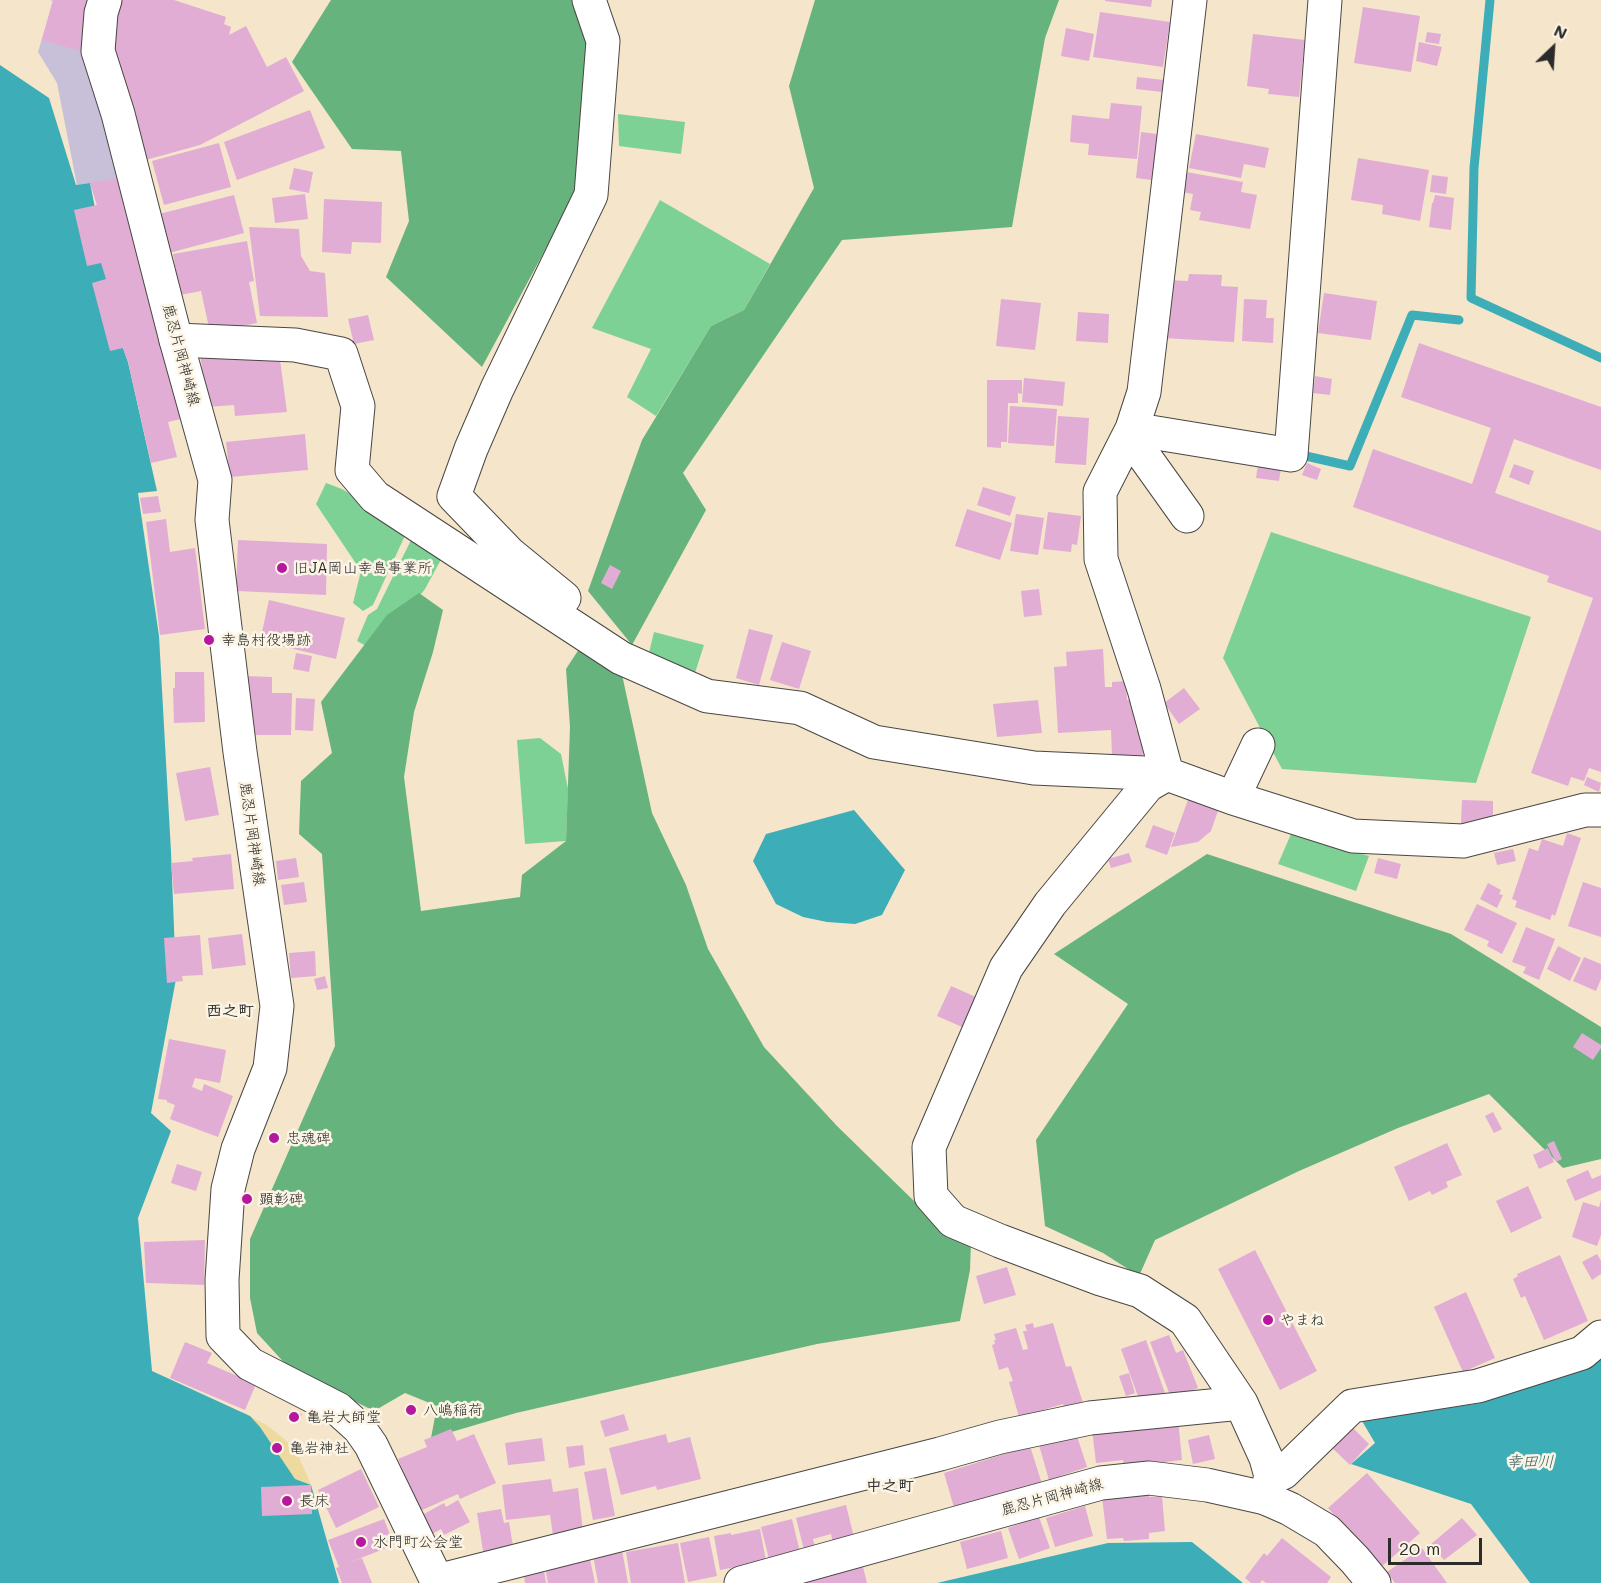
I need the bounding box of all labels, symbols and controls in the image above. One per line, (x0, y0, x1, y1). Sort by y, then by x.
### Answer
north arrow (1523, 18, 1583, 78)
text: N (1551, 19, 1571, 43)
street label: 鹿忍片岡神崎線 (159, 302, 203, 408)
place label: 旧JA岡山幸島事業所 (294, 559, 433, 577)
marker: 旧JA岡山幸島事業所 (275, 561, 289, 575)
place label: 幸島村役場跡 (221, 631, 311, 649)
marker: 幸島村役場跡 (202, 633, 216, 647)
street label: 鹿忍片岡神崎線 (236, 781, 268, 887)
district label: 西之町 (206, 1001, 254, 1021)
place label: 忠魂碑 (286, 1129, 331, 1147)
marker: 忠魂碑 (267, 1131, 281, 1145)
place label: 顕彰碑 (259, 1190, 304, 1208)
marker: 顕彰碑 (240, 1192, 254, 1206)
place label: やまね (1280, 1311, 1325, 1329)
marker: やまね (1261, 1313, 1275, 1327)
place label: 八嶋稲荷 (423, 1401, 483, 1419)
marker: 八嶋稲荷 (404, 1403, 418, 1417)
place label: 亀岩大師堂 (306, 1408, 381, 1426)
marker: 亀岩大師堂 (287, 1410, 301, 1424)
place label: 亀岩神社 (289, 1439, 349, 1457)
marker: 亀岩神社 (270, 1441, 284, 1455)
water label: 幸田川 (1506, 1452, 1554, 1472)
street label: 鹿忍片岡神崎線 (999, 1475, 1105, 1519)
district label: 中之町 (866, 1476, 914, 1496)
place label: 長床 (299, 1492, 329, 1510)
marker: 長床 (280, 1494, 294, 1508)
scale bar (1391, 1526, 1486, 1564)
place label: 水門町公会堂 (373, 1533, 463, 1551)
marker: 水門町公会堂 (354, 1535, 368, 1549)
text: 20 m (1399, 1536, 1440, 1560)

